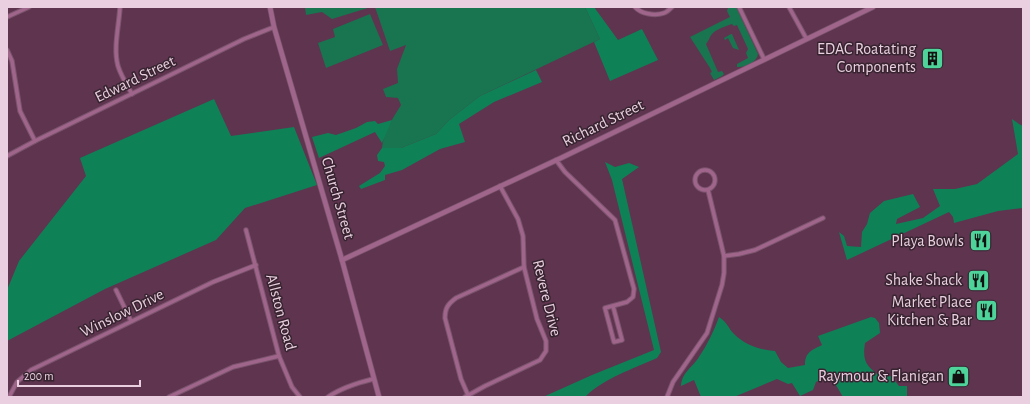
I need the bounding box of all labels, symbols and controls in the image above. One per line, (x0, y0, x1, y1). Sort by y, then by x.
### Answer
place label: EDAC Roatating Components (817, 41, 916, 75)
building icon: EDAC Roatating Components (919, 45, 945, 71)
street label: Edward Street (92, 53, 178, 105)
street label: Richard Street (560, 96, 646, 150)
street label: Church Street (319, 155, 357, 241)
restaurant icon: Playa Bowls (967, 228, 993, 254)
place label: Playa Bowls (891, 233, 964, 250)
street label: Revere Drive (530, 258, 564, 338)
restaurant icon: Shake Shack (965, 267, 991, 293)
street label: Allston Road (263, 272, 299, 352)
place label: Shake Shack (885, 272, 963, 288)
street label: Winslow Drive (78, 286, 166, 340)
place label: Market Place Kitchen & Bar (887, 294, 973, 328)
restaurant icon: Market Place Kitchen & Bar (974, 298, 1000, 324)
scale bar (18, 362, 140, 388)
shop icon: Raymour & Flanigan (946, 363, 972, 389)
place label: Raymour & Flanigan (818, 368, 944, 385)
text: 200 m (24, 370, 54, 382)

